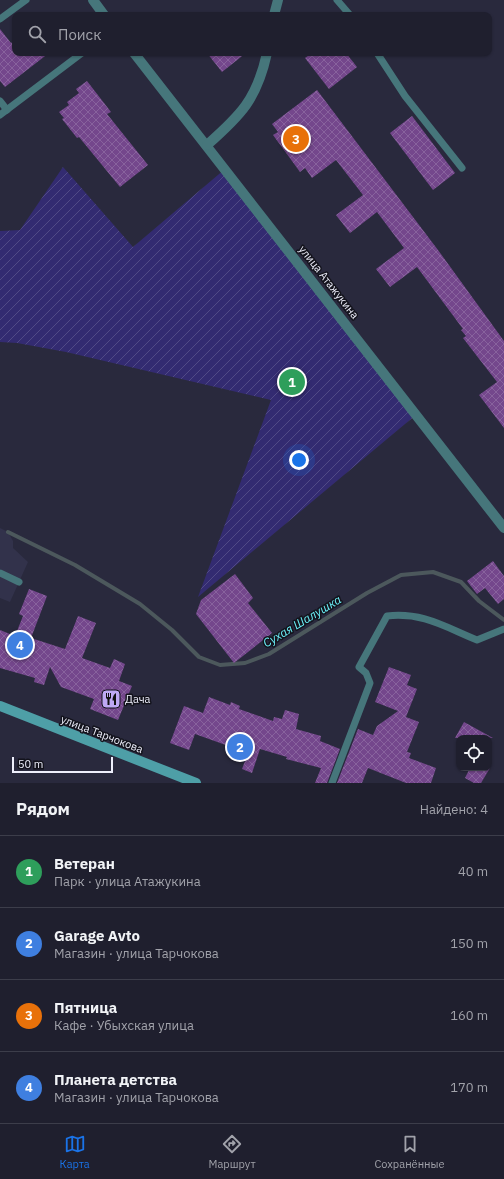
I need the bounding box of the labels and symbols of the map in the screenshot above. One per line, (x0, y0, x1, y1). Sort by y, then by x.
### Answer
pin: 3 (283, 124, 309, 154)
street label: улица Атажукина (296, 242, 362, 322)
pin: 1 (279, 367, 305, 397)
your location (289, 450, 309, 470)
water label: Сухая Шалушка (260, 592, 344, 650)
pin: 4 (7, 630, 33, 660)
restaurant icon: Дача (100, 688, 122, 710)
place label: Дача (125, 692, 151, 706)
street label: улица Тарчокова (59, 712, 145, 756)
pin: 2 (227, 732, 253, 762)
scale bar (12, 755, 113, 774)

